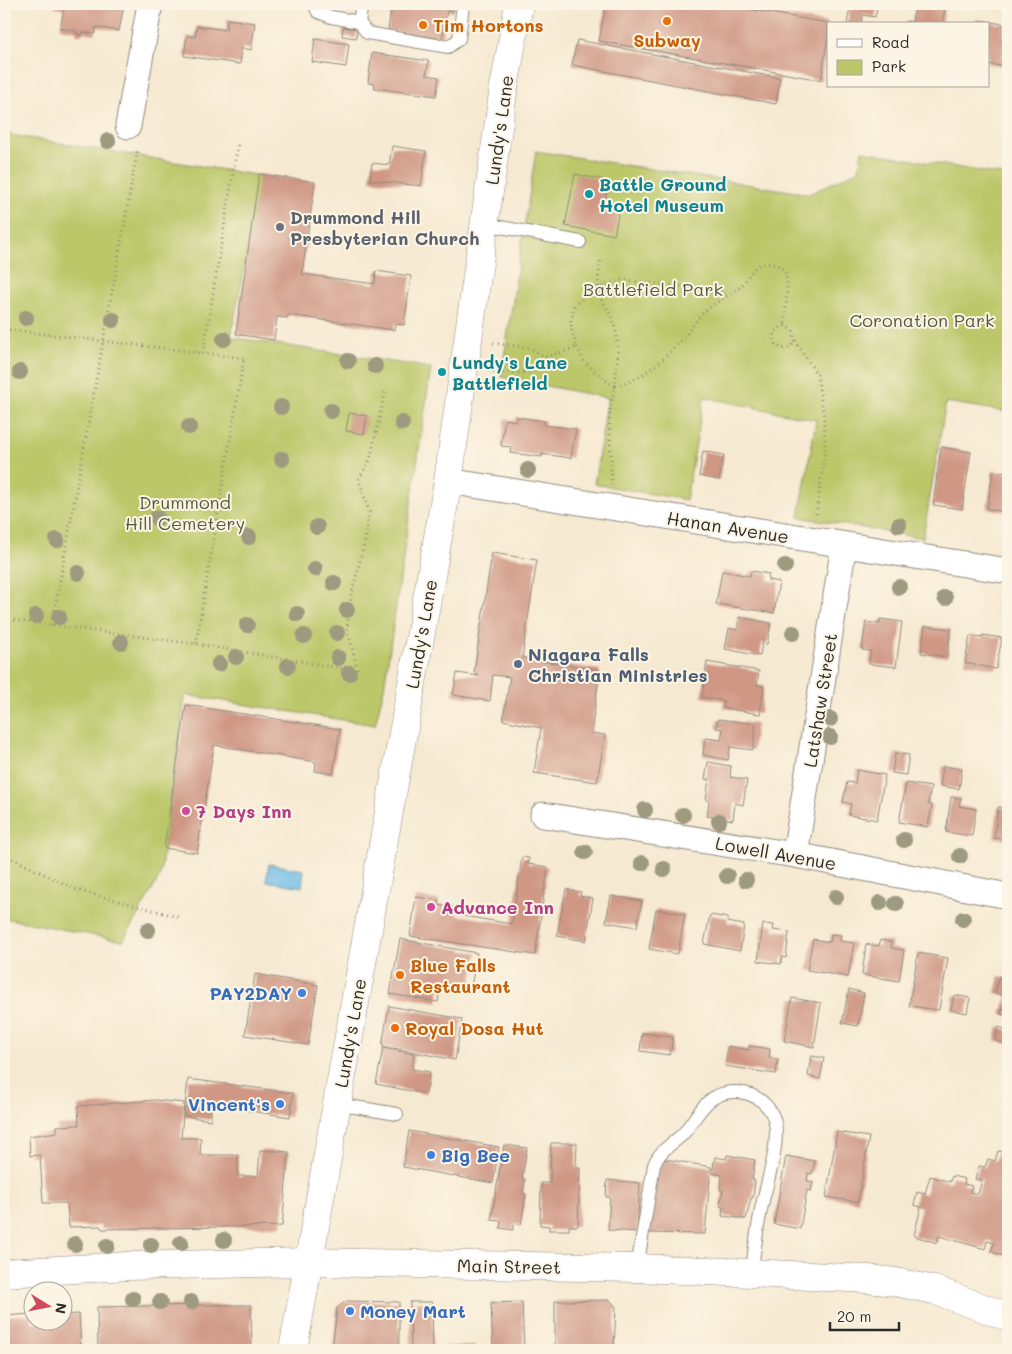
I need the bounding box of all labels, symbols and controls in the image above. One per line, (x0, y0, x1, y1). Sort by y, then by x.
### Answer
place label: Tim Hortons (433, 13, 544, 37)
marker: Subway (661, 15, 673, 27)
marker: Tim Hortons (417, 19, 429, 31)
legend (827, 22, 990, 88)
place label: Subway (633, 28, 701, 52)
text: Road (872, 32, 909, 52)
text: Park (872, 56, 906, 76)
street label: Lundy's Lane (479, 74, 519, 186)
place label: Battle Ground Hotel Museum (599, 172, 726, 217)
marker: Battle Ground Hotel Museum (583, 188, 595, 200)
place label: Drummond Hill Presbyterian Church (290, 205, 479, 250)
marker: Drummond Hill Presbyterian Church (274, 221, 286, 233)
park label: Battlefield Park (583, 277, 723, 301)
park label: Coronation Park (849, 308, 995, 332)
place label: Lundy's Lane Battlefield (452, 350, 567, 395)
marker: Lundy's Lane Battlefield (436, 366, 448, 378)
park label: Drummond Hill Cemetery (125, 490, 245, 535)
street label: Hanan Avenue (665, 506, 791, 548)
street label: Lundy's Lane (400, 578, 442, 690)
street label: Latshaw Street (798, 631, 842, 769)
place label: Niagara Falls Christian Ministries (528, 642, 708, 687)
marker: Niagara Falls Christian Ministries (512, 658, 524, 670)
place label: 7 Days Inn (196, 799, 292, 823)
marker: 7 Days Inn (180, 805, 192, 817)
street label: Lowell Avenue (714, 831, 838, 875)
place label: Advance Inn (441, 895, 554, 919)
marker: Advance Inn (425, 901, 437, 913)
place label: Blue Falls Restaurant (410, 953, 510, 998)
marker: Blue Falls Restaurant (394, 969, 406, 981)
street label: Lundy's Lane (329, 977, 371, 1089)
place label: PAY2DAY (210, 981, 292, 1005)
marker: PAY2DAY (296, 987, 308, 999)
place label: Royal Dosa Hut (405, 1016, 544, 1040)
marker: Royal Dosa Hut (389, 1022, 401, 1034)
place label: Vincent's (188, 1092, 270, 1116)
marker: Vincent's (274, 1098, 286, 1110)
place label: Big Bee (441, 1143, 510, 1167)
marker: Big Bee (425, 1149, 437, 1161)
street label: Main Street (457, 1253, 561, 1279)
north arrow (22, 1282, 72, 1332)
place label: Money Mart (360, 1299, 466, 1323)
scale bar (830, 1299, 898, 1331)
text: N (51, 1301, 72, 1315)
marker: Money Mart (344, 1305, 356, 1317)
text: 20 m (837, 1306, 871, 1326)

